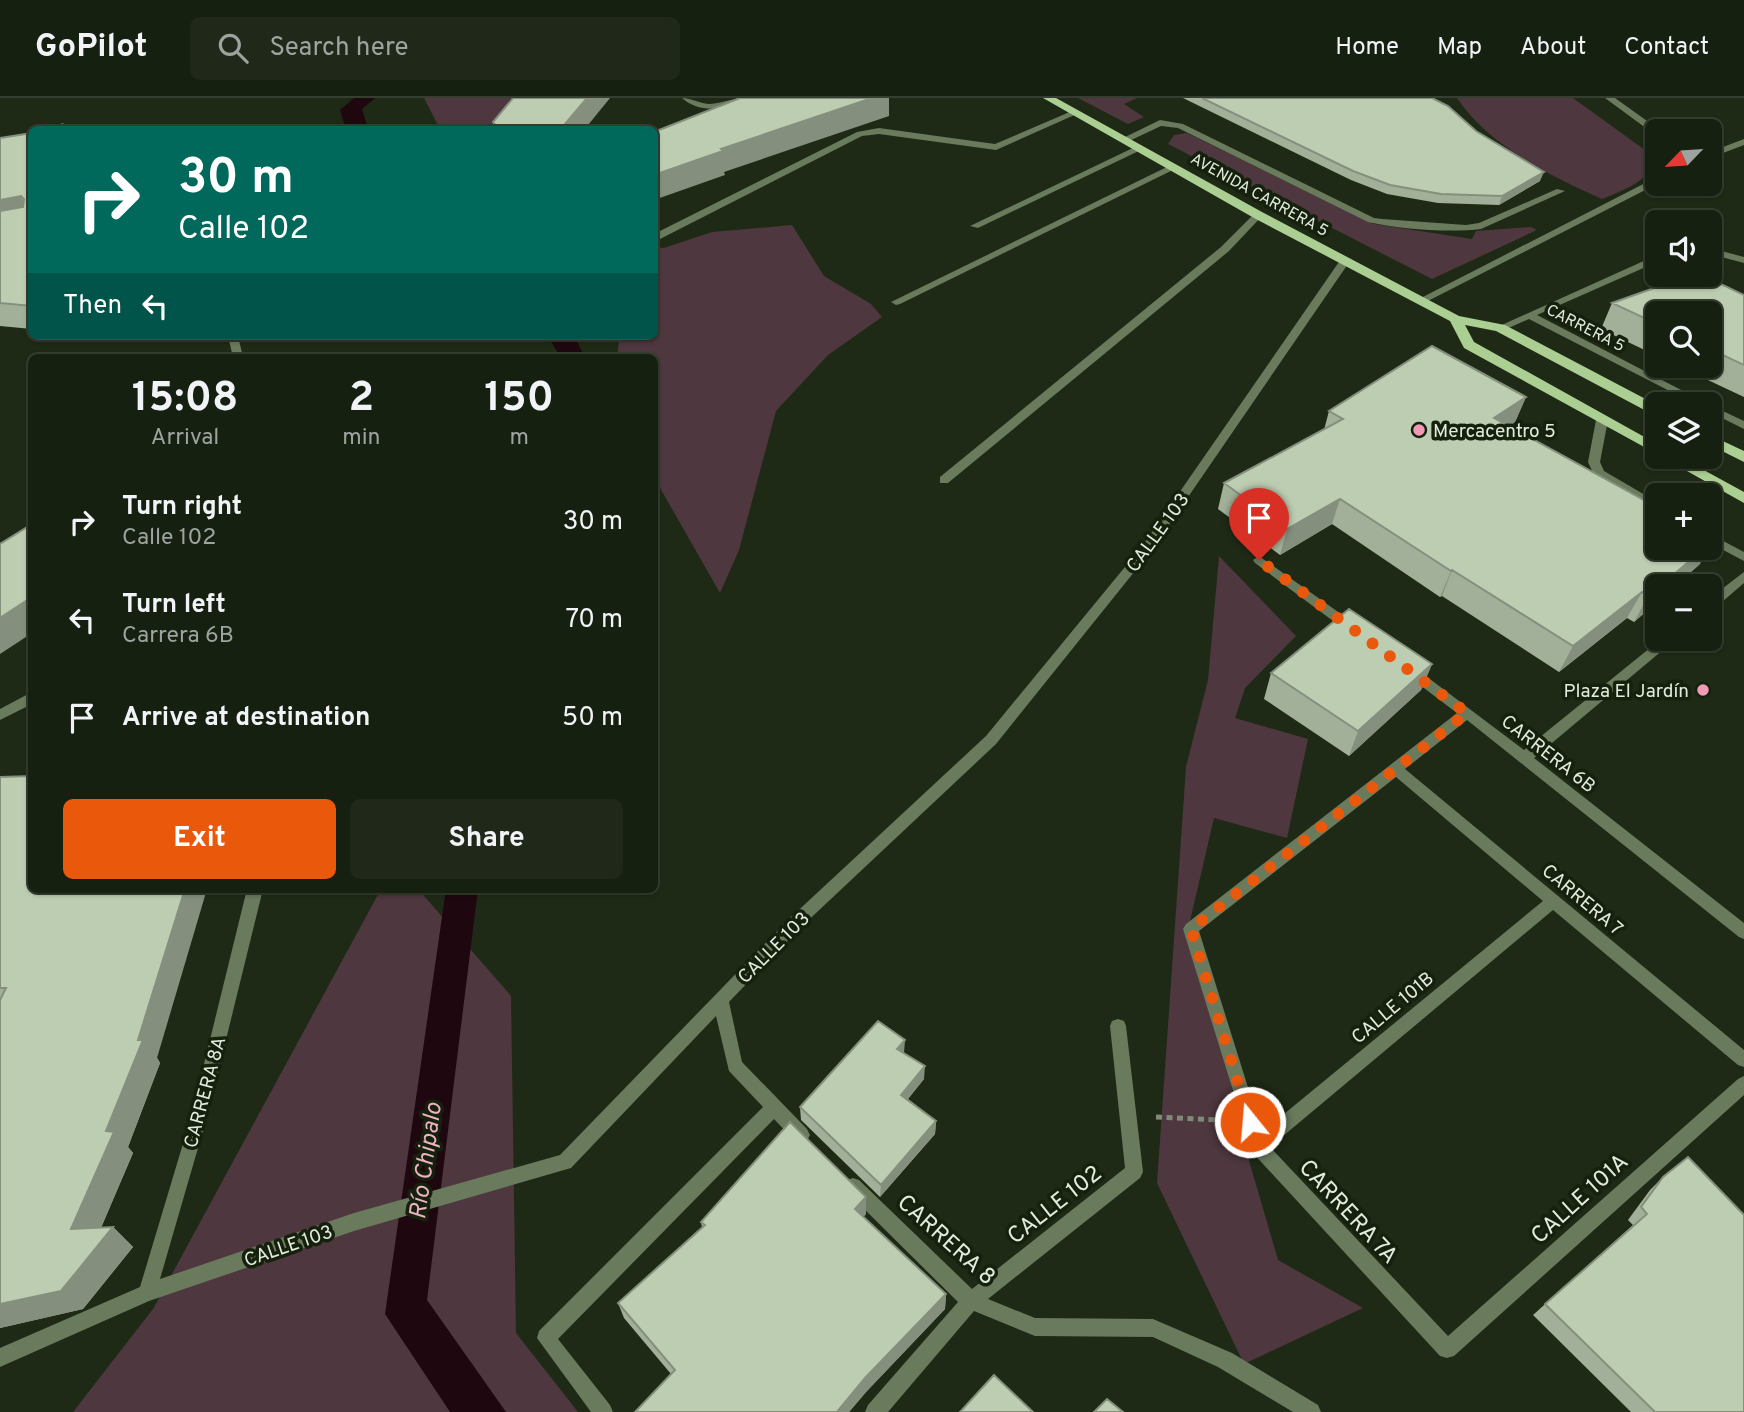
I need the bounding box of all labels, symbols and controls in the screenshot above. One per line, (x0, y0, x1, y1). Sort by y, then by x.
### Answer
search box (190, 17, 680, 80)
text: GoPilot (35, 27, 148, 69)
icon: search (214, 29, 252, 67)
text: Search here (270, 32, 408, 65)
text: Home (1335, 33, 1399, 63)
text: Map (1437, 33, 1482, 63)
text: About (1520, 33, 1586, 63)
text: Contact (1624, 33, 1709, 63)
north arrow (1645, 119, 1722, 196)
map controls (1645, 119, 1722, 651)
text: 30 m (178, 149, 294, 211)
street label: AVENIDA CARRERA 5 (1187, 150, 1331, 242)
icon: right (63, 154, 154, 245)
text: Calle 102 (178, 210, 309, 250)
button: sound (1645, 210, 1722, 287)
icon: left (136, 287, 174, 325)
text: Then (63, 290, 122, 323)
street label: CARRERA 5 (1542, 300, 1628, 357)
button: search (1645, 301, 1722, 378)
text: 15:08 (132, 373, 238, 426)
text: 2 (349, 373, 374, 426)
text: 150 (484, 373, 554, 426)
button: layers (1645, 392, 1722, 469)
place label: Mercacentro 5 (1433, 420, 1556, 444)
marker: Mercacentro 5 (1411, 422, 1427, 438)
text: Arrival (151, 424, 219, 453)
text: min (342, 424, 380, 453)
text: m (509, 424, 529, 453)
button: + (1645, 483, 1722, 560)
pin (1229, 488, 1289, 560)
street label: CALLE 103 (1122, 489, 1195, 578)
text: Turn right (122, 491, 242, 524)
icon: arrive (1240, 499, 1278, 537)
icon: right (63, 503, 101, 541)
text: 30 m (563, 506, 623, 539)
text: Calle 102 (122, 524, 216, 553)
button: − (1645, 574, 1722, 651)
text: Turn left (122, 589, 226, 622)
icon: left (63, 601, 101, 639)
text: 70 m (565, 604, 623, 637)
text: Carrera 6B (122, 622, 234, 651)
place label: Plaza El Jardín (1563, 680, 1689, 704)
marker: Plaza El Jardín (1695, 682, 1711, 698)
icon: arrive (63, 699, 101, 737)
text: Arrive at destination (122, 702, 370, 735)
text: 50 m (562, 702, 623, 735)
street label: CARRERA 6B (1496, 710, 1600, 799)
button: Exit (63, 799, 336, 879)
button: Share (350, 799, 623, 879)
street label: CARRERA 7 (1536, 860, 1627, 942)
street label: CALLE 103 (733, 907, 816, 990)
street label: CALLE 101B (1347, 967, 1439, 1050)
street label: CARRERA 8A (180, 1034, 232, 1151)
position arrow (1213, 1085, 1287, 1159)
water label: Río Chipalo (404, 1101, 450, 1222)
street label: CALLE 101A (1526, 1148, 1635, 1251)
street label: CARRERA 7A (1291, 1154, 1403, 1271)
street label: CALLE 102 (1003, 1160, 1109, 1252)
street label: CARRERA 8 (890, 1189, 1001, 1293)
street label: CALLE 103 (241, 1221, 336, 1273)

